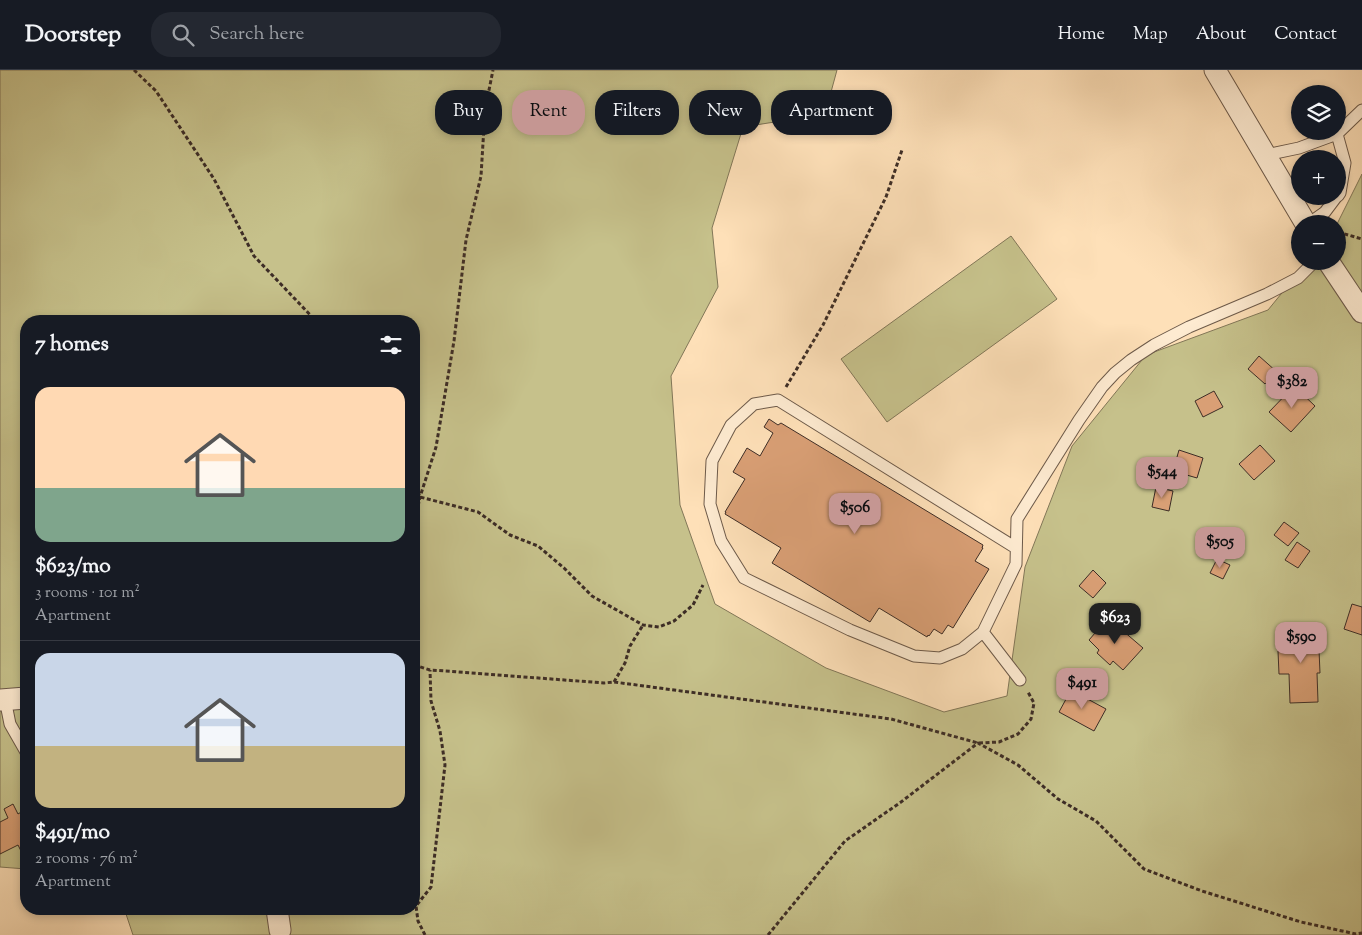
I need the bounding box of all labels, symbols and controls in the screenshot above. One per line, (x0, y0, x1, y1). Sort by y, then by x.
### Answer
search box (151, 12, 501, 57)
text: Doorstep (25, 18, 121, 52)
icon: search (169, 21, 197, 49)
text: Search here (209, 21, 304, 48)
text: Home (1058, 22, 1105, 48)
text: Map (1133, 22, 1168, 48)
text: About (1196, 22, 1246, 48)
text: Contact (1274, 22, 1337, 48)
map controls (1291, 85, 1346, 270)
button: layers (1291, 85, 1346, 140)
chip: Buy (435, 90, 502, 135)
chip: Rent (512, 90, 585, 135)
chip: Filters (595, 90, 679, 135)
chip: New (689, 90, 761, 135)
chip: Apartment (771, 90, 892, 135)
button: + (1291, 150, 1346, 205)
button: − (1291, 215, 1346, 270)
text: 7 homes (35, 330, 109, 360)
icon: filters (377, 331, 405, 359)
pin: $382 (1262, 366, 1322, 409)
text: $382 (1277, 371, 1307, 394)
icon: home (175, 420, 265, 510)
pin: $544 (1132, 456, 1192, 499)
text: $544 (1147, 461, 1177, 484)
pin: $506 (825, 492, 885, 535)
text: $506 (840, 497, 870, 520)
pin: $505 (1190, 526, 1250, 569)
text: $505 (1206, 531, 1234, 554)
text: $623/mo (35, 552, 111, 582)
text: 3 rooms · 101 m² (35, 582, 140, 605)
pin: $623 (1085, 602, 1145, 645)
text: Apartment (35, 605, 111, 628)
text: $623 (1100, 607, 1130, 630)
pin: $590 (1271, 622, 1331, 664)
text: $590 (1286, 626, 1316, 649)
pin: $491 (1052, 668, 1112, 710)
text: $491 (1067, 672, 1097, 695)
icon: home (175, 685, 265, 775)
text: $491/mo (35, 818, 110, 848)
text: 2 rooms · 76 m² (35, 848, 138, 871)
text: Apartment (35, 871, 111, 894)

